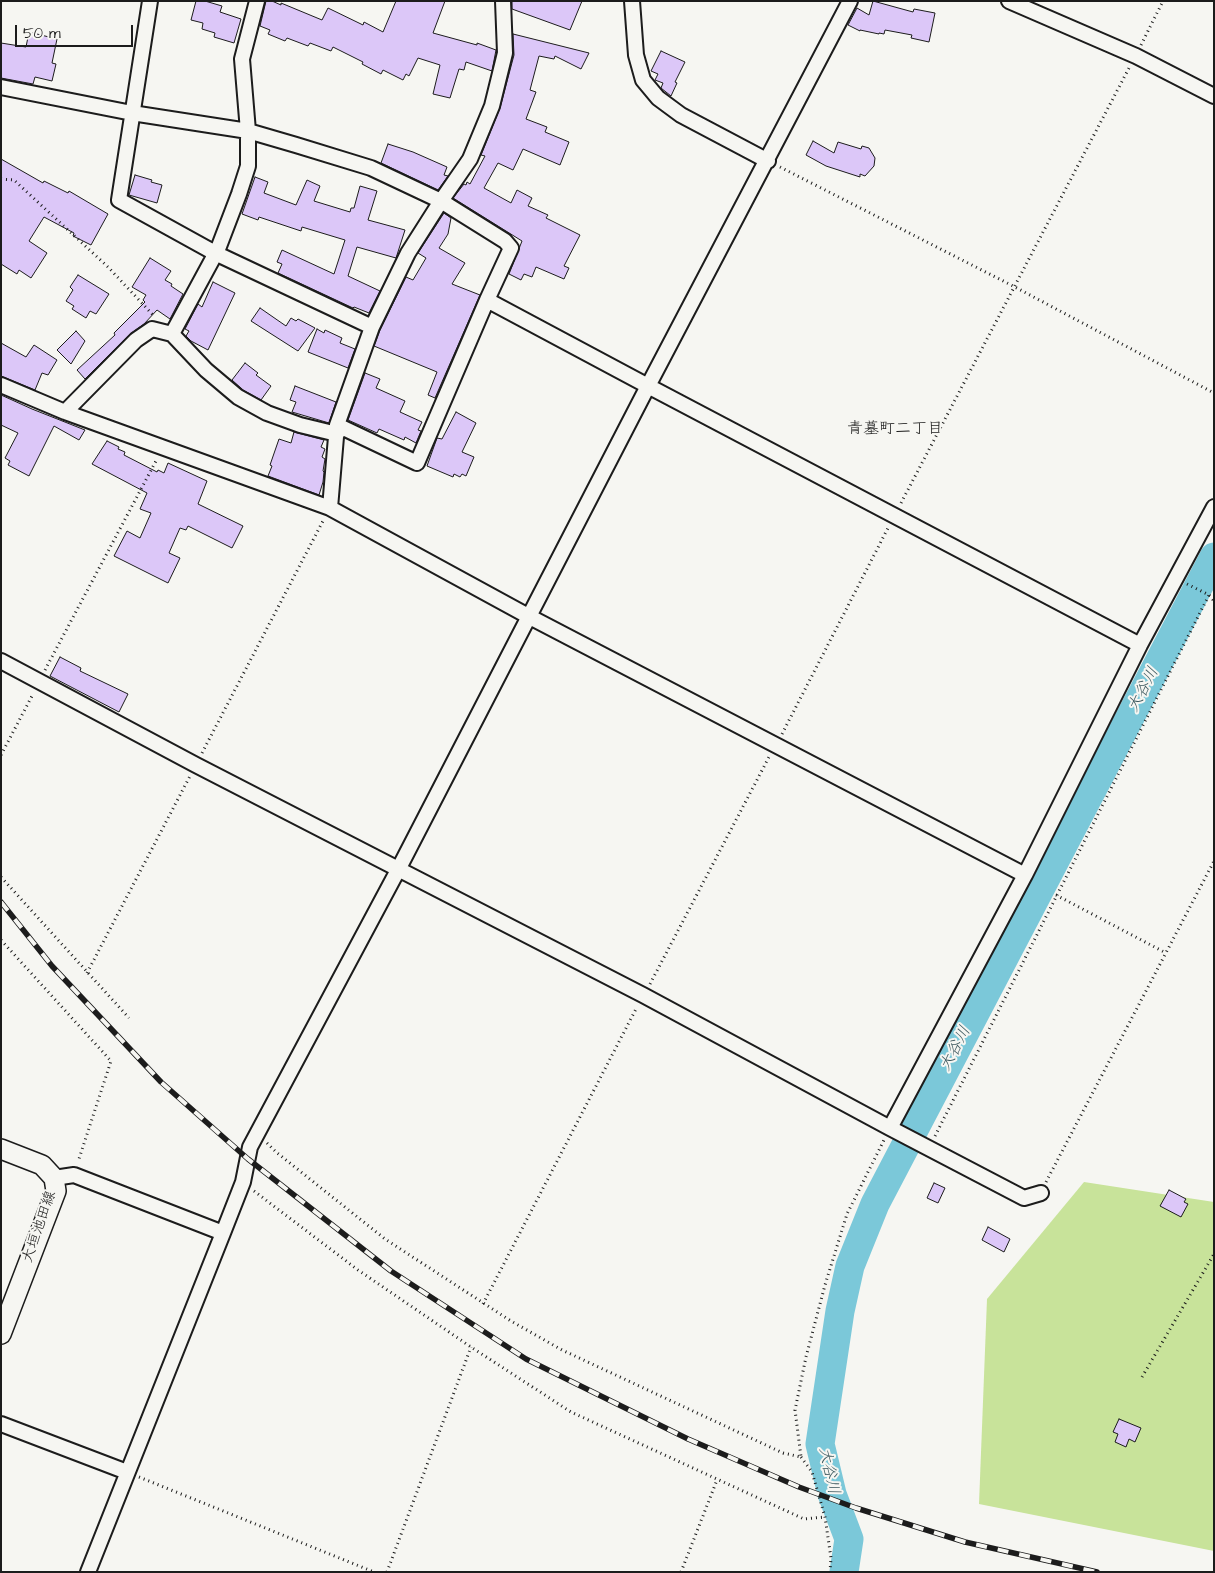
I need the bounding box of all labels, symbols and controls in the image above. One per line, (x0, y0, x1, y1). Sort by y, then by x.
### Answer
scale bar (18, 15, 135, 47)
text: 50 m (23, 23, 61, 44)
district label: 青墓町二丁目 (847, 420, 943, 440)
water label: 大谷川 (1124, 664, 1164, 716)
water label: 大谷川 (936, 1023, 976, 1075)
street label: 大垣池田線 (19, 1189, 61, 1265)
water label: 大谷川 (814, 1446, 842, 1496)

